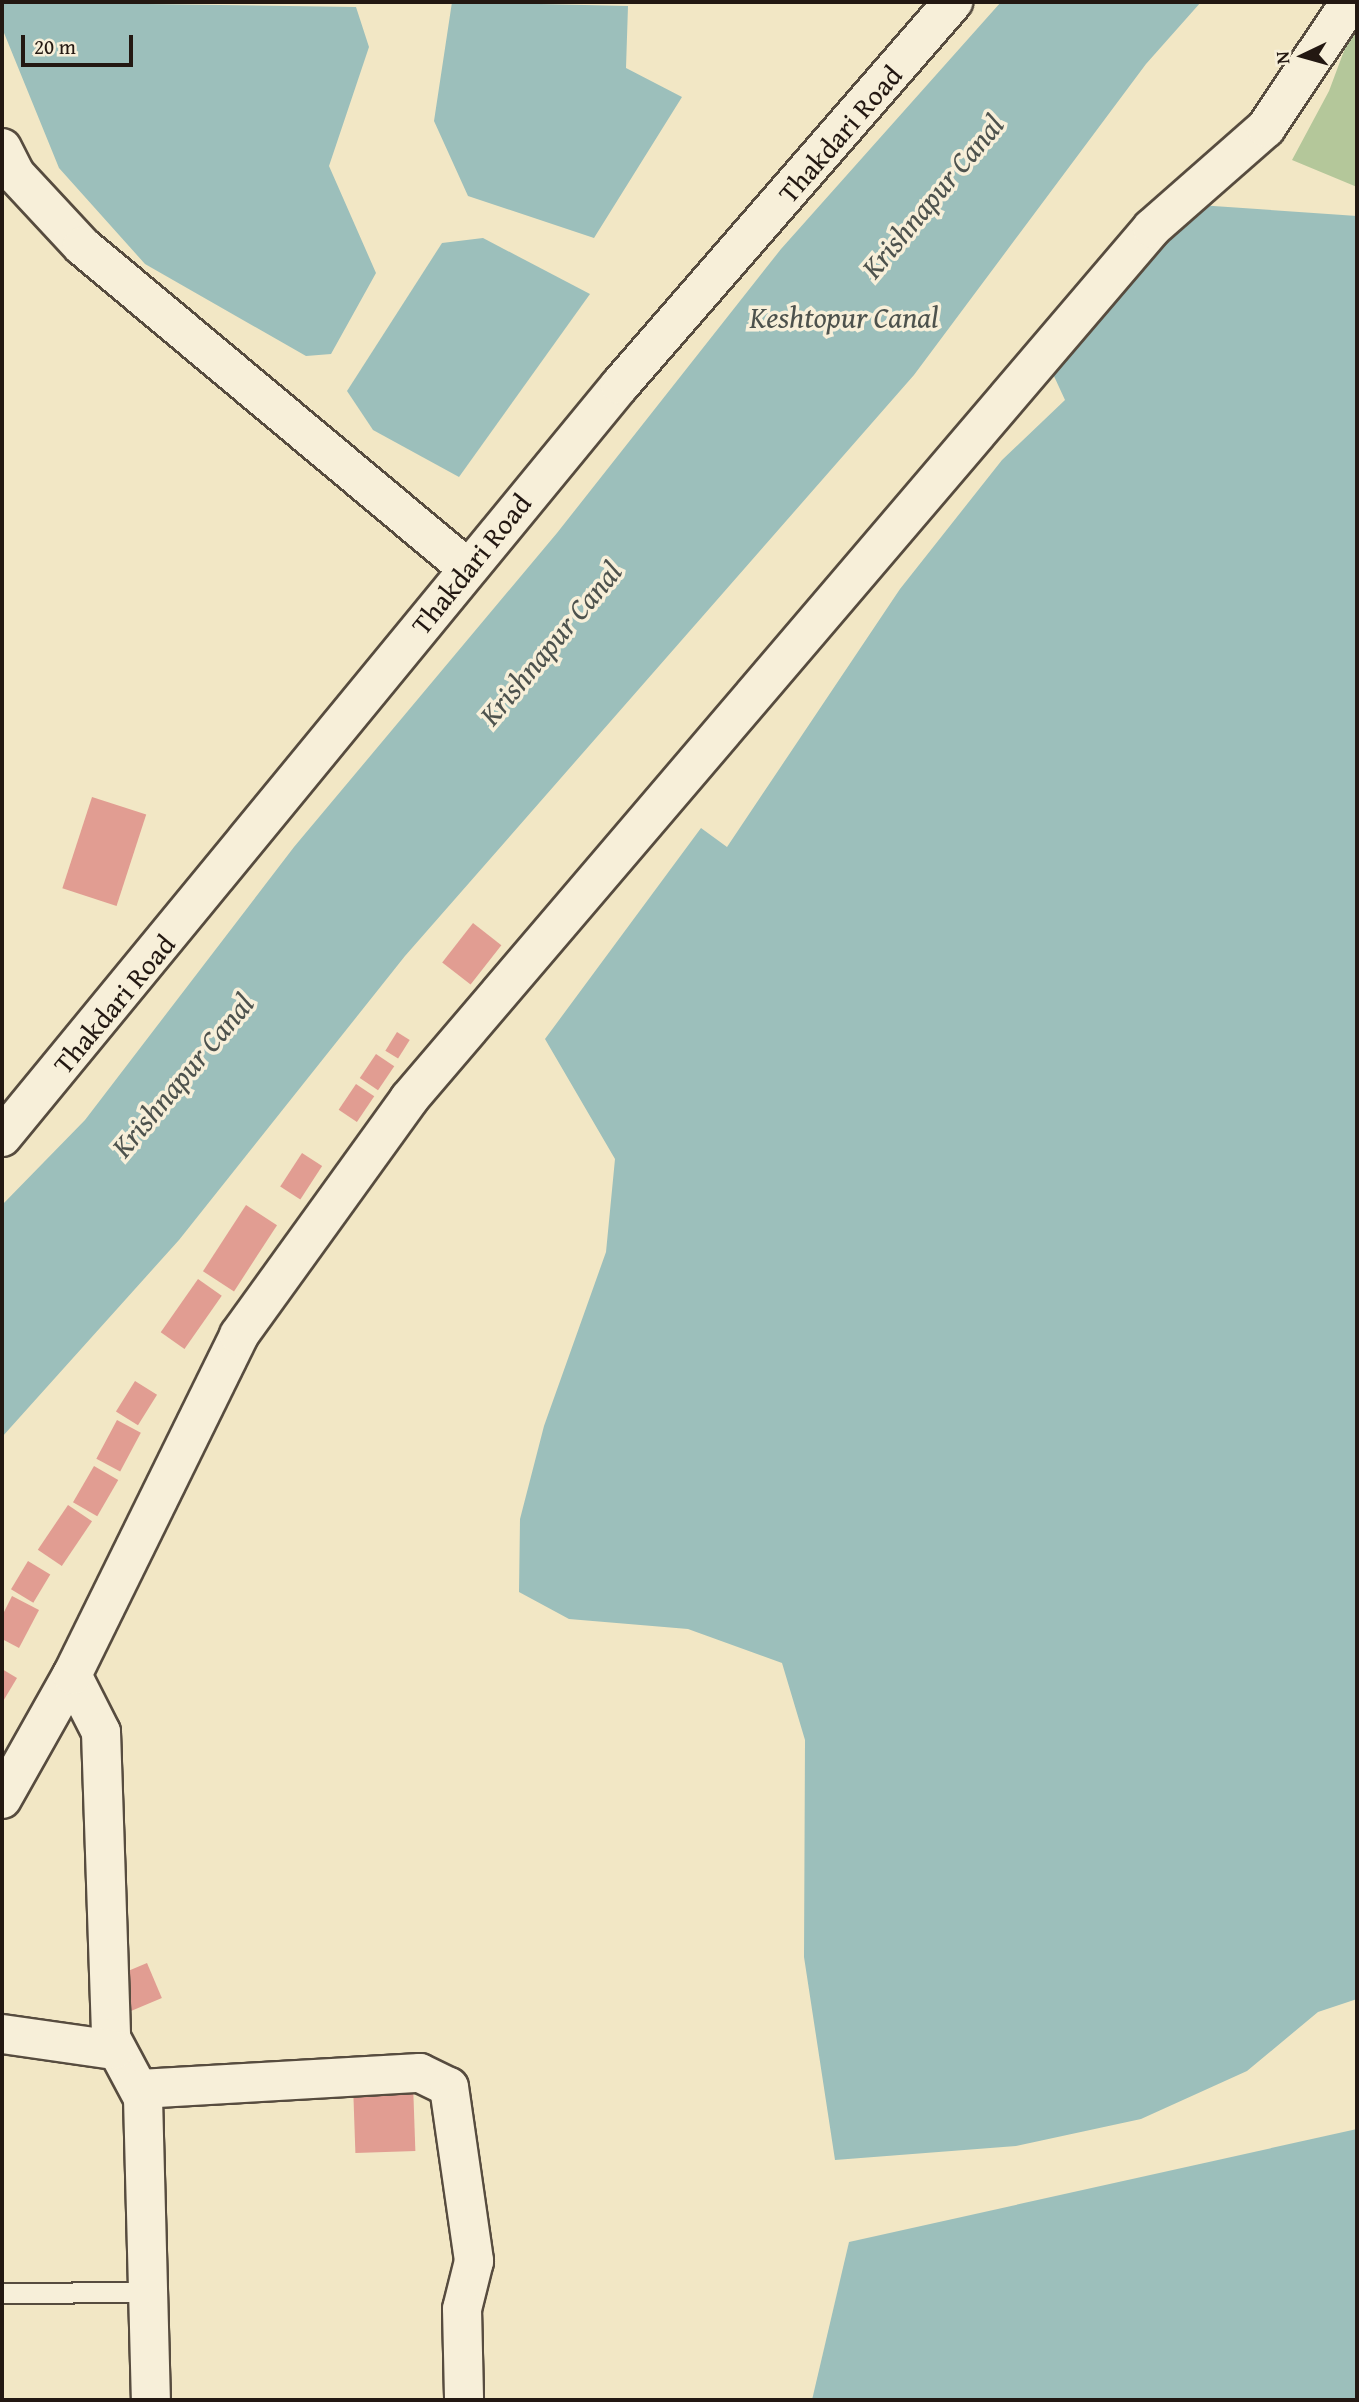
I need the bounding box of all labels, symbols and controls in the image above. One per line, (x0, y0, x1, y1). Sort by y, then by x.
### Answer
scale bar (24, 21, 136, 65)
north arrow (1268, 21, 1338, 91)
text: 20 m (34, 31, 76, 62)
text: N (1268, 50, 1297, 65)
street label: Thakdari Road (771, 58, 909, 210)
water label: Krishnapur Canal (853, 107, 1011, 285)
water label: Keshtopur Canal (750, 299, 938, 335)
street label: Thakdari Road (404, 487, 538, 641)
water label: Krishnapur Canal (471, 554, 629, 732)
street label: Thakdari Road (46, 928, 182, 1080)
water label: Krishnapur Canal (103, 986, 261, 1164)

